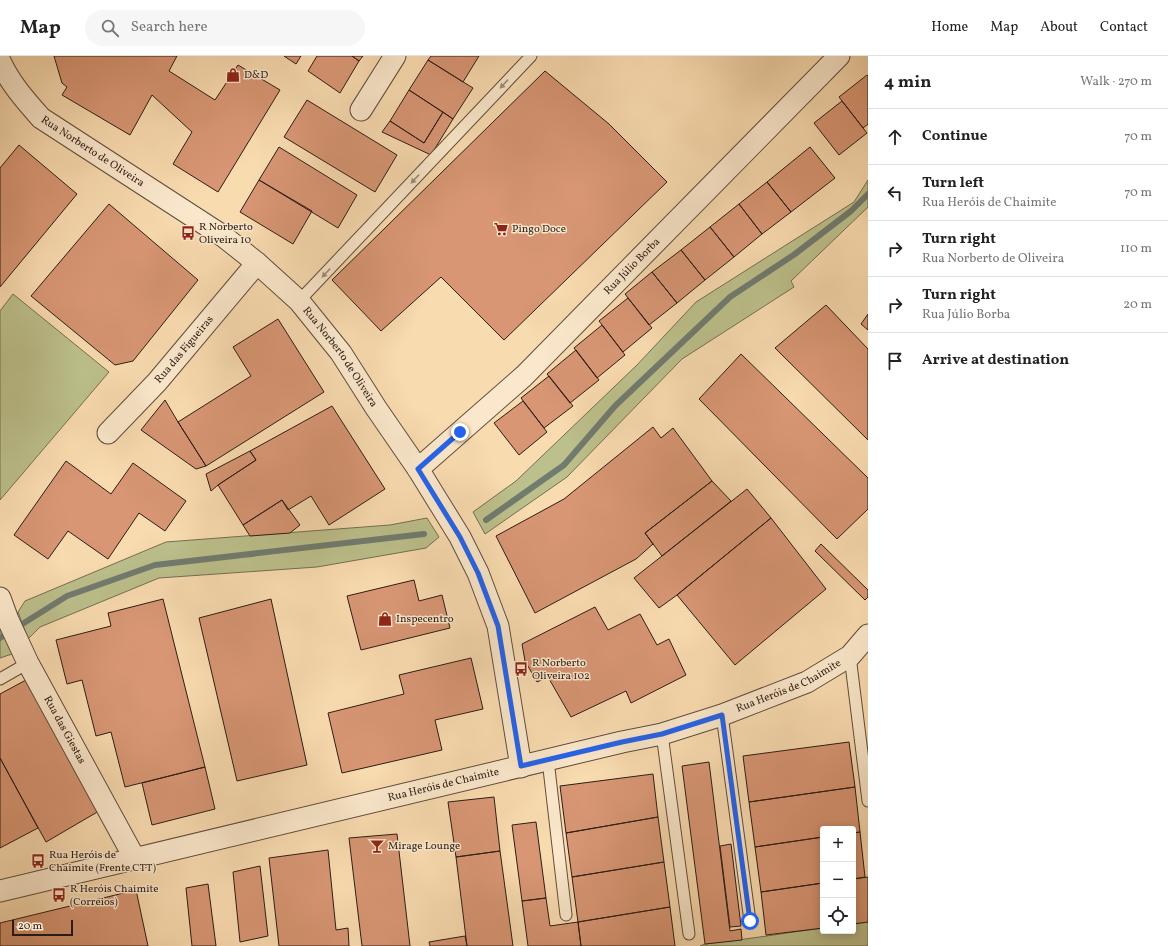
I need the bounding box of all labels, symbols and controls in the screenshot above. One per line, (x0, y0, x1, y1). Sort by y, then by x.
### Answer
search box (85, 10, 365, 46)
text: Map (20, 15, 61, 41)
icon: search (99, 17, 121, 39)
text: Search here (131, 17, 208, 38)
text: Home (931, 18, 968, 37)
text: Map (990, 18, 1018, 37)
text: About (1040, 18, 1078, 37)
text: Contact (1100, 18, 1148, 37)
shop icon: D&D (225, 67, 241, 83)
place label: D&D (244, 68, 268, 83)
text: 4 min (884, 71, 931, 94)
text: Walk · 270 m (1080, 73, 1152, 91)
one-way arrow (499, 79, 509, 89)
street label: Rua Norberto de Oliveira (38, 112, 148, 191)
icon: ahead (884, 126, 906, 148)
text: Continue (922, 126, 987, 147)
text: 70 m (1124, 128, 1152, 146)
text: Turn left (922, 173, 984, 194)
one-way arrow (410, 174, 420, 184)
icon: left (884, 182, 906, 204)
text: 70 m (1124, 184, 1152, 202)
text: Rua Heróis de Chaimite (922, 194, 1056, 212)
place label: R Norberto Oliveira 10 (199, 220, 253, 248)
supermarket icon: Pingo Doce (493, 221, 509, 237)
place label: Pingo Doce (512, 222, 566, 237)
bus stop icon: R Norberto Oliveira 10 (180, 225, 196, 241)
text: Turn right (922, 229, 996, 250)
street label: Rua Júlio Borba (600, 234, 664, 298)
icon: right (884, 238, 906, 260)
text: 110 m (1120, 240, 1152, 258)
text: Rua Norberto de Oliveira (922, 250, 1064, 268)
one-way arrow (321, 268, 330, 278)
text: Turn right (922, 285, 996, 306)
icon: right (884, 294, 906, 316)
text: 20 m (1123, 296, 1152, 314)
street label: Rua Norberto de Oliveira (299, 304, 381, 411)
text: Rua Júlio Borba (922, 306, 1010, 324)
street label: Rua das Figueiras (151, 312, 217, 387)
icon: arrive (884, 350, 906, 372)
text: Arrive at destination (922, 350, 1069, 371)
route end (451, 423, 469, 441)
shop icon: Inspecentro (377, 611, 393, 627)
place label: Inspecentro (396, 612, 454, 627)
place label: R Norberto Oliveira 102 (532, 656, 590, 684)
street label: Rua Heróis de Chaimite (734, 656, 844, 716)
bus stop icon: R Norberto Oliveira 102 (513, 661, 529, 677)
street label: Rua das Giestas (40, 693, 89, 767)
street label: Rua Heróis de Chaimite (386, 764, 501, 805)
map controls (820, 826, 856, 934)
button: + (820, 826, 856, 862)
bar icon: Mirage Lounge (369, 838, 385, 854)
place label: Mirage Lounge (388, 839, 460, 854)
place label: Rua Heróis de Chaimite (Frente CTT) (49, 848, 156, 876)
bus stop icon: Rua Heróis de Chaimite (Frente CTT) (30, 853, 46, 869)
button: − (820, 862, 856, 898)
place label: R Heróis Chaimite (Correios) (70, 882, 158, 910)
bus stop icon: R Heróis Chaimite (Correios) (51, 887, 67, 903)
button: locate (820, 898, 856, 934)
route start (741, 912, 759, 930)
scale bar (12, 918, 73, 937)
text: 20 m (18, 919, 42, 934)

